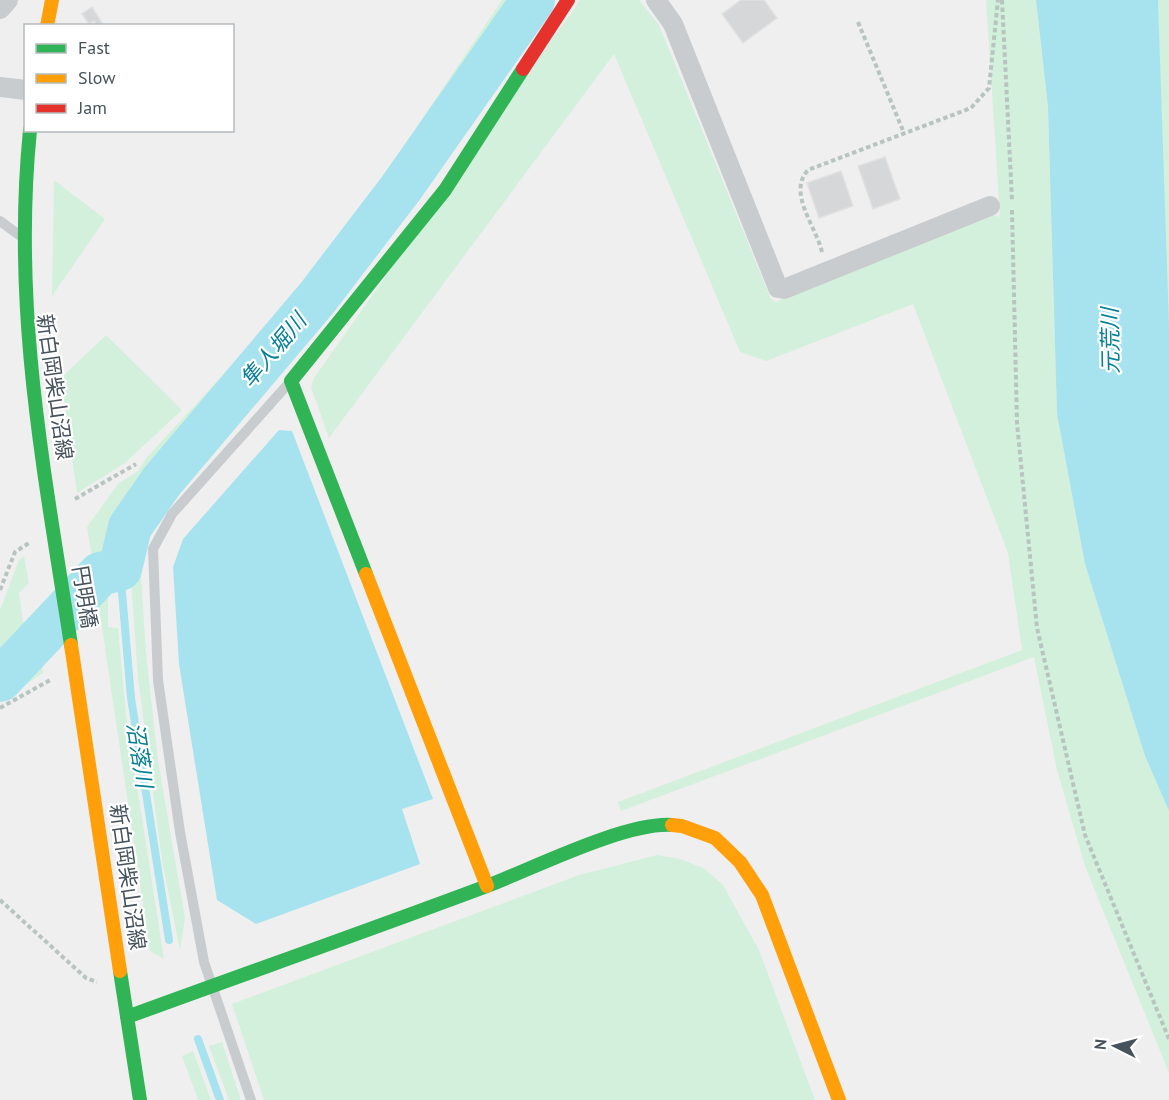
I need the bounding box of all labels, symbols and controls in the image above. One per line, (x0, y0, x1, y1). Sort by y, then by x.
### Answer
legend (24, 24, 234, 132)
text: Fast (78, 36, 110, 59)
text: Slow (78, 66, 116, 89)
text: Jam (77, 96, 107, 119)
water label: 隼人堀川 (234, 306, 313, 393)
water label: 元荒川 (1095, 306, 1125, 374)
street label: 新白岡柴山沼線 (31, 312, 79, 462)
street label: 円明橋 (67, 564, 103, 630)
water label: 沼落川 (121, 720, 159, 792)
street label: 新白岡柴山沼線 (104, 802, 152, 952)
north arrow (1085, 1016, 1145, 1076)
text: N (1090, 1038, 1111, 1051)

